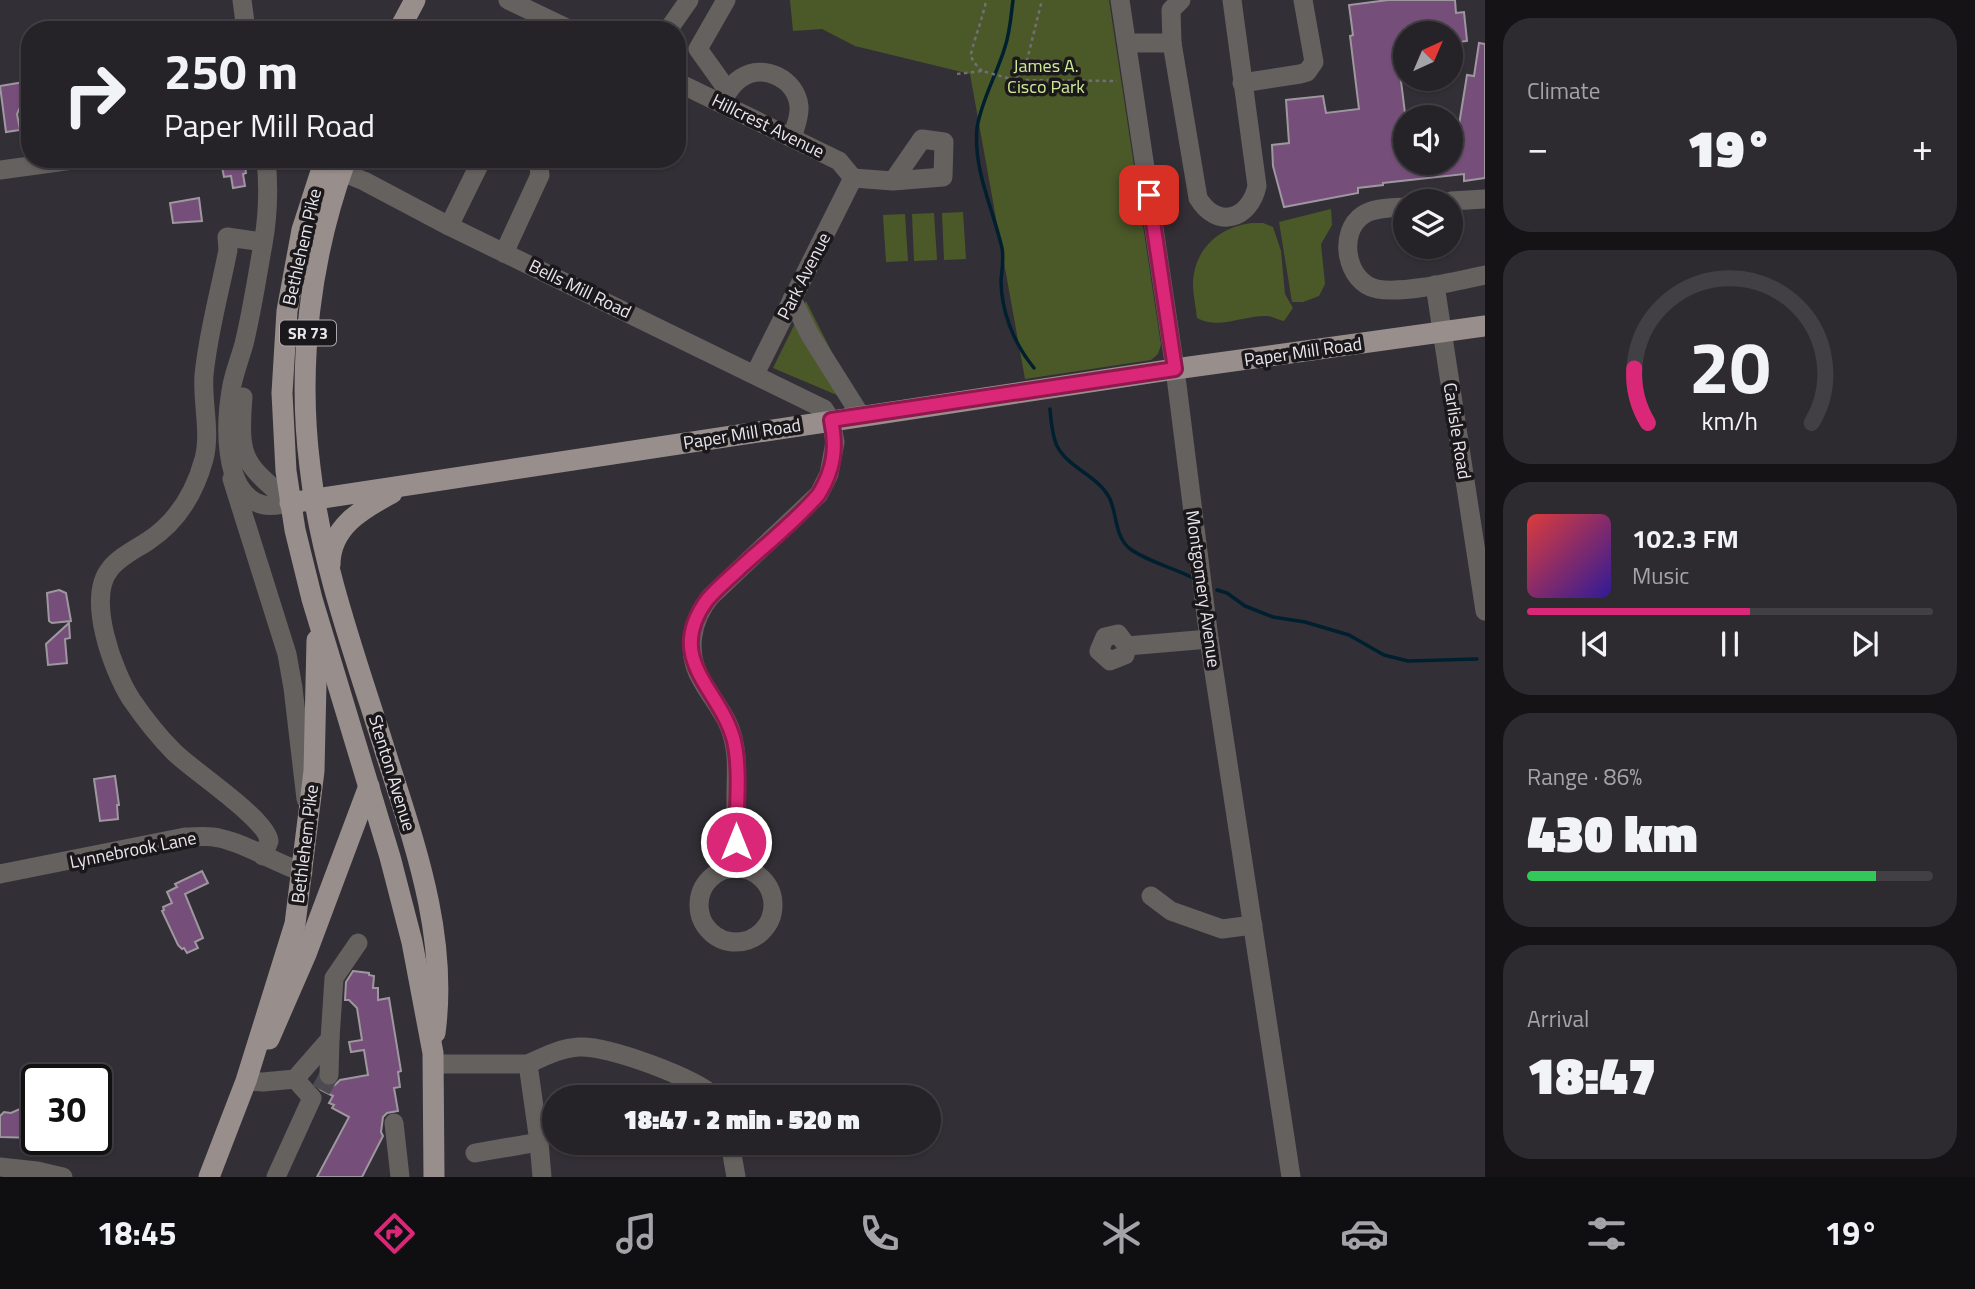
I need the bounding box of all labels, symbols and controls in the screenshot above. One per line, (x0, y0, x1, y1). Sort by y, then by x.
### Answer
north arrow (1393, 21, 1463, 91)
map controls (1393, 21, 1463, 259)
text: 250 m (164, 33, 298, 108)
icon: right (49, 49, 140, 140)
park label: James A. Cisco Park (1007, 52, 1085, 100)
text: Climate (1527, 73, 1600, 108)
street label: Hillcrest Avenue (707, 87, 829, 165)
text: Paper Mill Road (164, 101, 375, 149)
button: sound (1393, 105, 1463, 175)
text: 19° (1687, 108, 1773, 187)
text: − (1527, 118, 1548, 176)
text: + (1912, 118, 1933, 176)
pin (1119, 165, 1179, 225)
icon: arrive (1130, 176, 1168, 214)
street label: Bethlehem Pike (275, 186, 328, 308)
button: layers (1393, 189, 1463, 259)
street label: Park Avenue (770, 227, 837, 324)
street label: Bells Mill Road (524, 252, 636, 325)
text: 20 (1689, 311, 1771, 421)
road number: SR 73 (280, 320, 336, 346)
street label: Paper Mill Road (1242, 330, 1364, 373)
street label: Carlisle Road (1437, 381, 1478, 481)
text: km/h (1702, 401, 1758, 439)
street label: Paper Mill Road (681, 411, 803, 456)
street label: Montgomery Avenue (1179, 509, 1228, 669)
text: 102.3 FM (1632, 519, 1739, 558)
text: Music (1632, 558, 1689, 593)
icon: previous (1576, 625, 1614, 663)
icon: pause (1711, 625, 1749, 663)
icon: next (1846, 625, 1884, 663)
street label: Stenton Avenue (362, 711, 423, 834)
text: Range · 86% (1527, 759, 1642, 794)
street label: Bethlehem Pike (284, 783, 325, 905)
text: 430 km (1527, 793, 1698, 872)
position arrow (699, 805, 773, 879)
street label: Lynnebrook Lane (67, 824, 199, 875)
text: Arrival (1527, 1001, 1589, 1036)
text: 18:47 (1527, 1035, 1656, 1114)
speed limit sign: 30 (21, 1064, 112, 1155)
text: 18:47 · 2 min · 520 m (623, 1100, 860, 1139)
text: 18:45 (97, 1209, 177, 1257)
icon: directions (370, 1209, 419, 1258)
icon: music (612, 1209, 661, 1258)
icon: phone (855, 1209, 904, 1258)
icon: climate (1097, 1209, 1146, 1258)
icon: car (1340, 1209, 1389, 1258)
icon: filters (1582, 1209, 1631, 1258)
text: 19° (1824, 1209, 1878, 1257)

